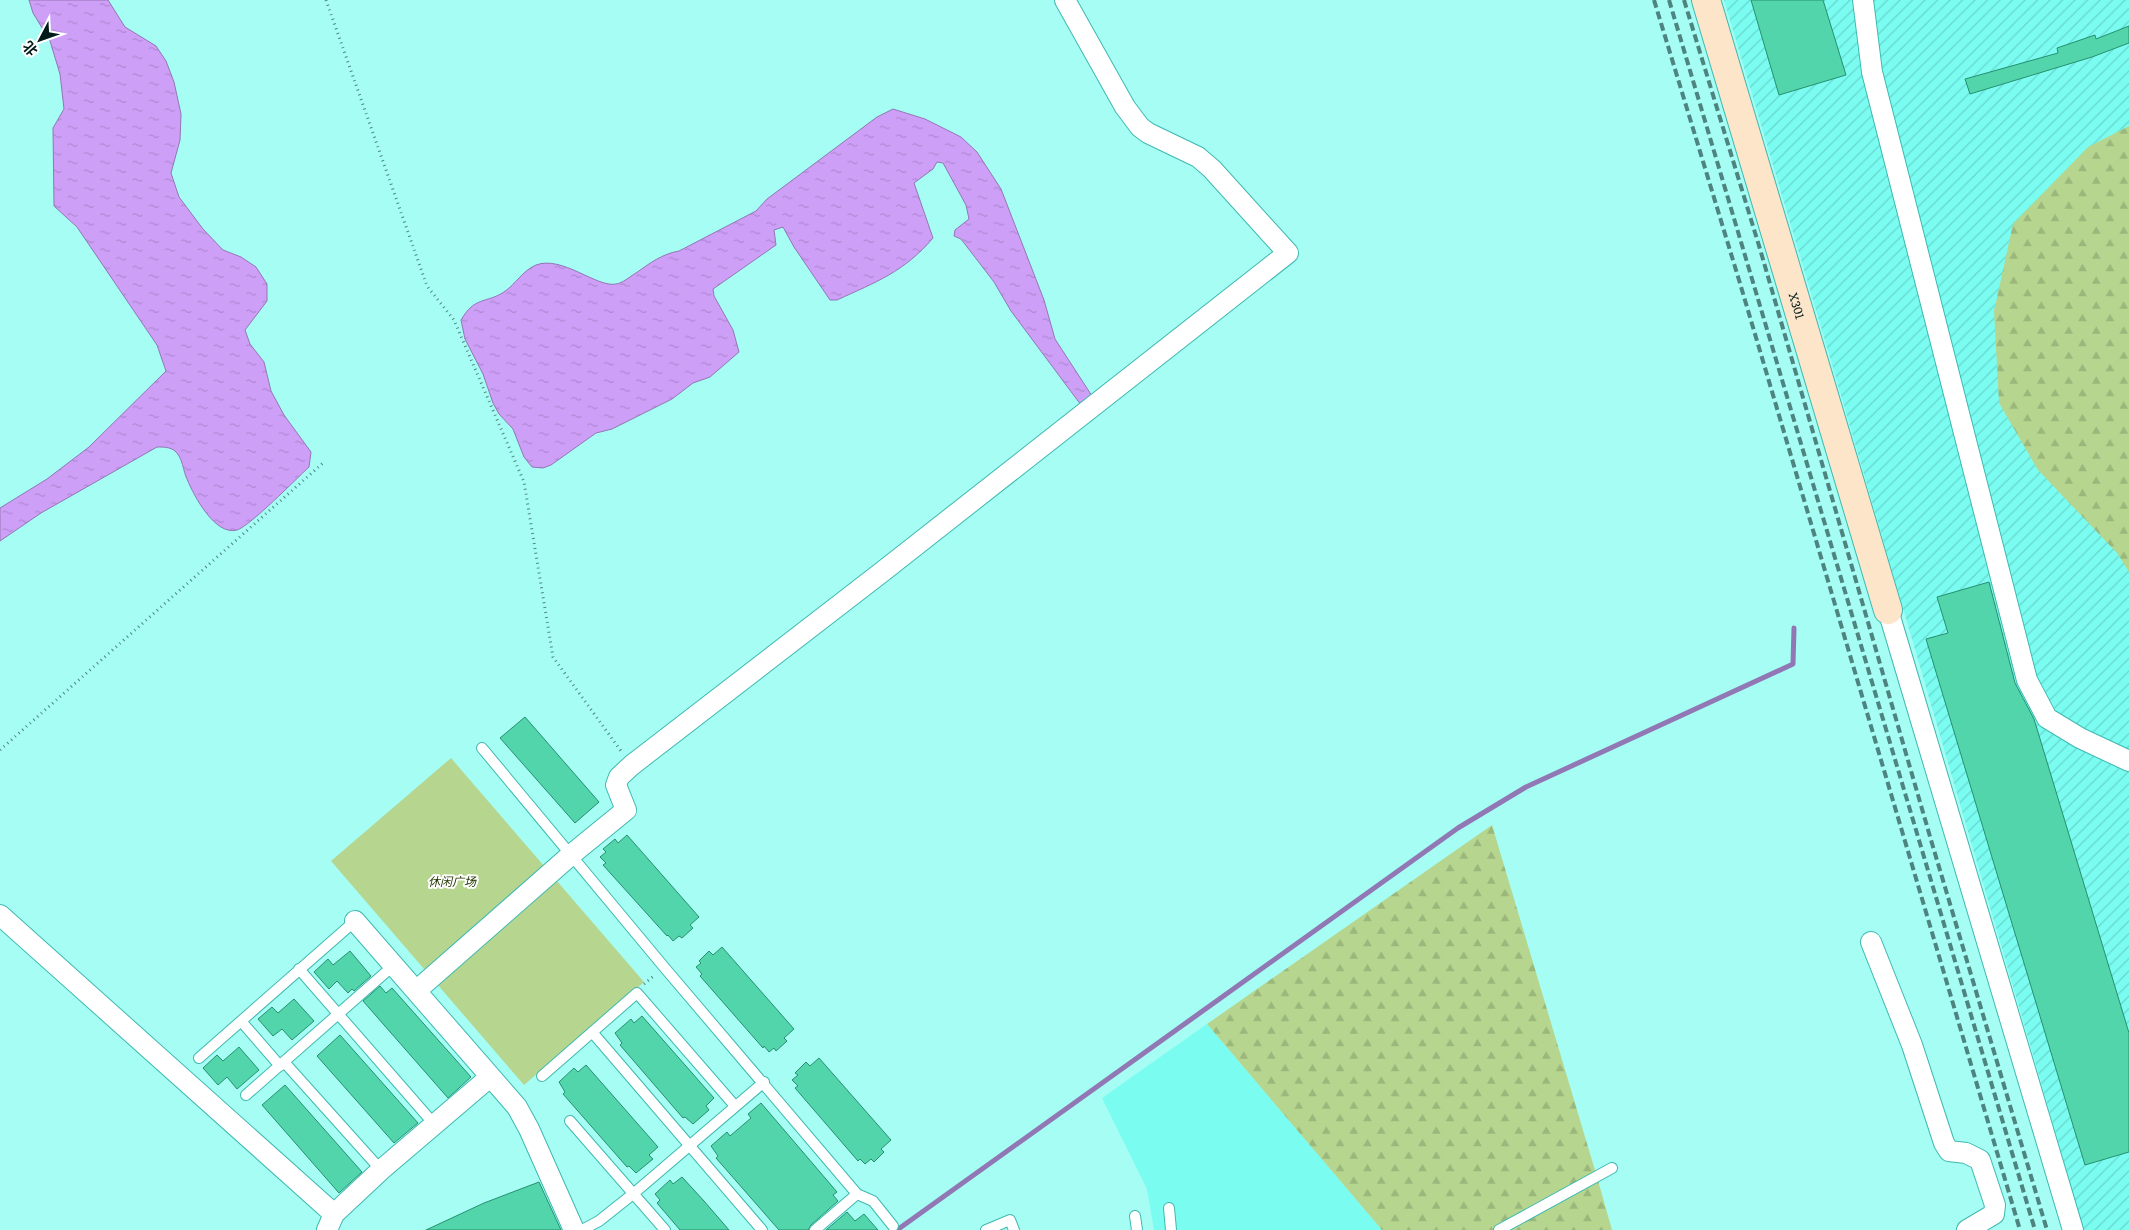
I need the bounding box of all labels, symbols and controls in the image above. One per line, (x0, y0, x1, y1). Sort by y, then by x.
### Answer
north arrow (15, 15, 65, 65)
text: 北 (17, 37, 42, 61)
street label: X301 (1785, 290, 1810, 321)
park label: 休闲广场 (428, 872, 477, 890)

